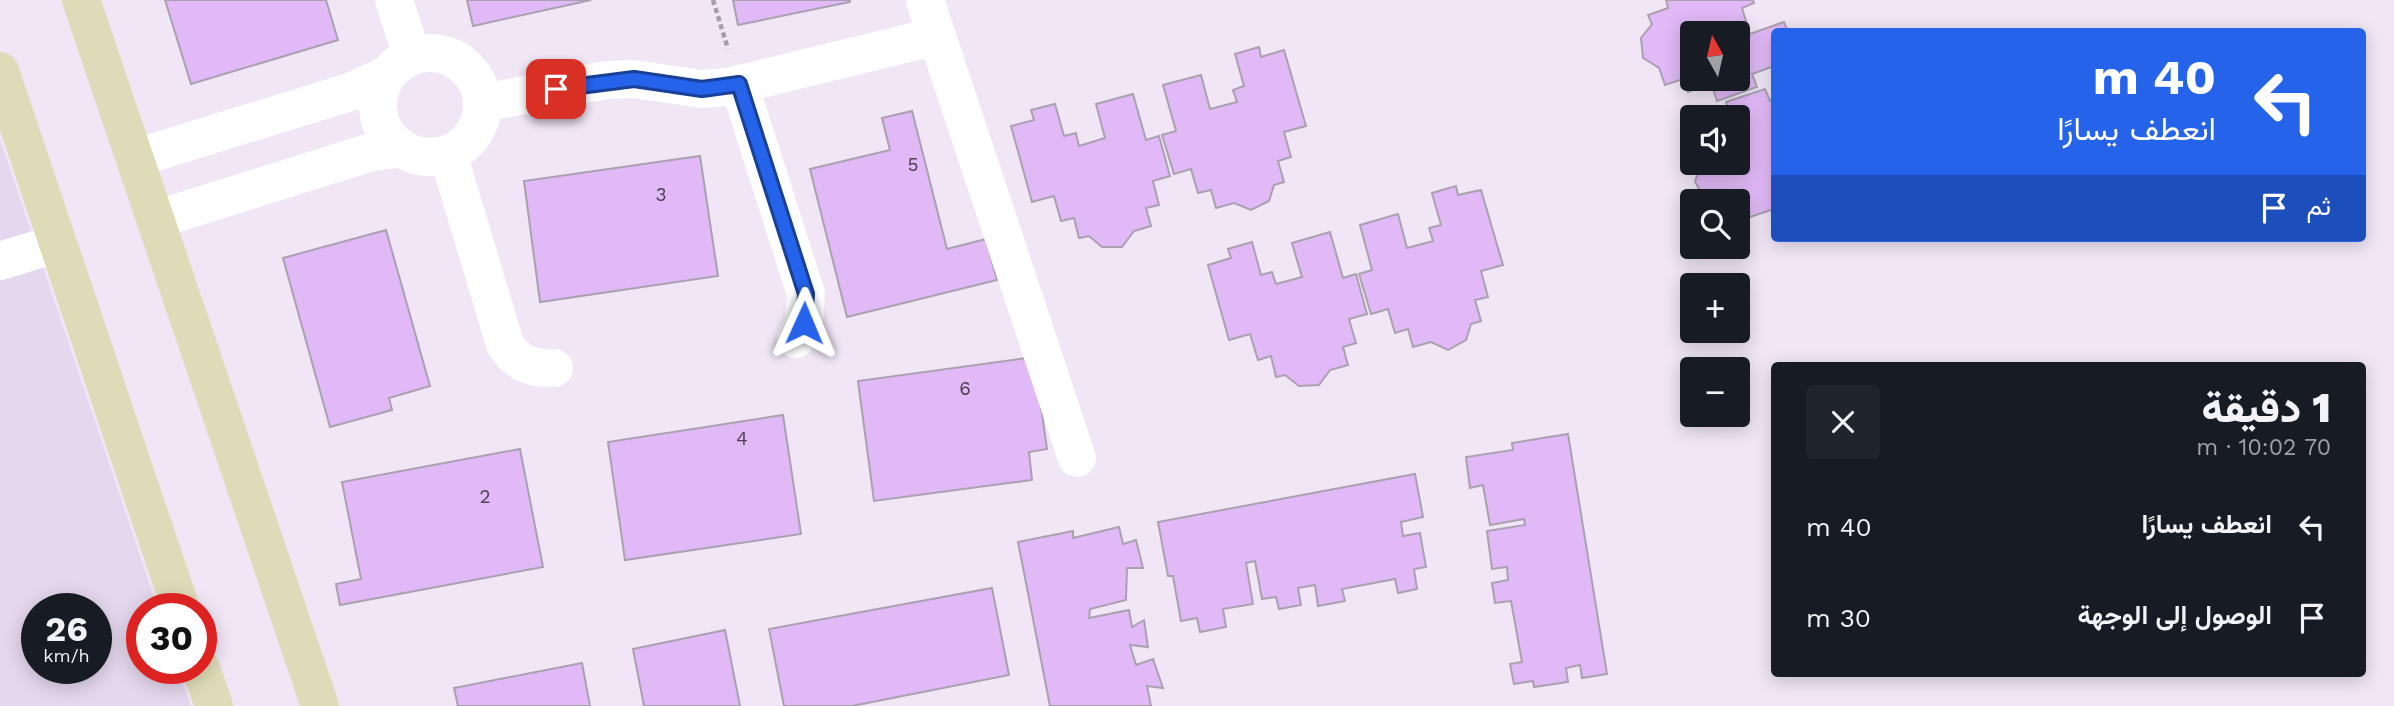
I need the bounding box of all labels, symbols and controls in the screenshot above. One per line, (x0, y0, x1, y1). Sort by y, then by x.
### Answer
north arrow (1680, 21, 1750, 91)
map controls (1680, 21, 1750, 427)
text: 40 m (2093, 48, 2216, 106)
icon: left (2240, 56, 2331, 147)
pin (526, 59, 586, 119)
icon: arrive (537, 70, 575, 108)
button: sound (1680, 105, 1750, 175)
text: انعطف يسارًا (2057, 110, 2216, 148)
house number: 5 (907, 153, 919, 176)
house number: 3 (655, 183, 667, 206)
button: search (1680, 189, 1750, 259)
icon: arrive (2255, 189, 2293, 227)
text: ثم (2307, 191, 2331, 221)
button: + (1680, 273, 1750, 343)
position arrow (767, 286, 841, 360)
button: − (1680, 357, 1750, 427)
house number: 6 (959, 377, 971, 400)
text: 1 دقيقة (2202, 383, 2331, 432)
button: close (1806, 385, 1880, 459)
house number: 4 (736, 427, 748, 450)
text: 70 m · 10:02 (2196, 434, 2331, 461)
house number: 2 (479, 485, 491, 508)
icon: left (2293, 508, 2331, 546)
text: انعطف يسارًا (2142, 509, 2272, 539)
text: 40 m (1806, 512, 1872, 542)
speed limit sign: 30 (126, 593, 217, 684)
icon: arrive (2293, 599, 2331, 637)
text: الوصول إلى الوجهة (2077, 600, 2272, 630)
text: 30 m (1806, 603, 1871, 633)
text: 26 (45, 608, 88, 650)
text: km/h (43, 645, 90, 666)

